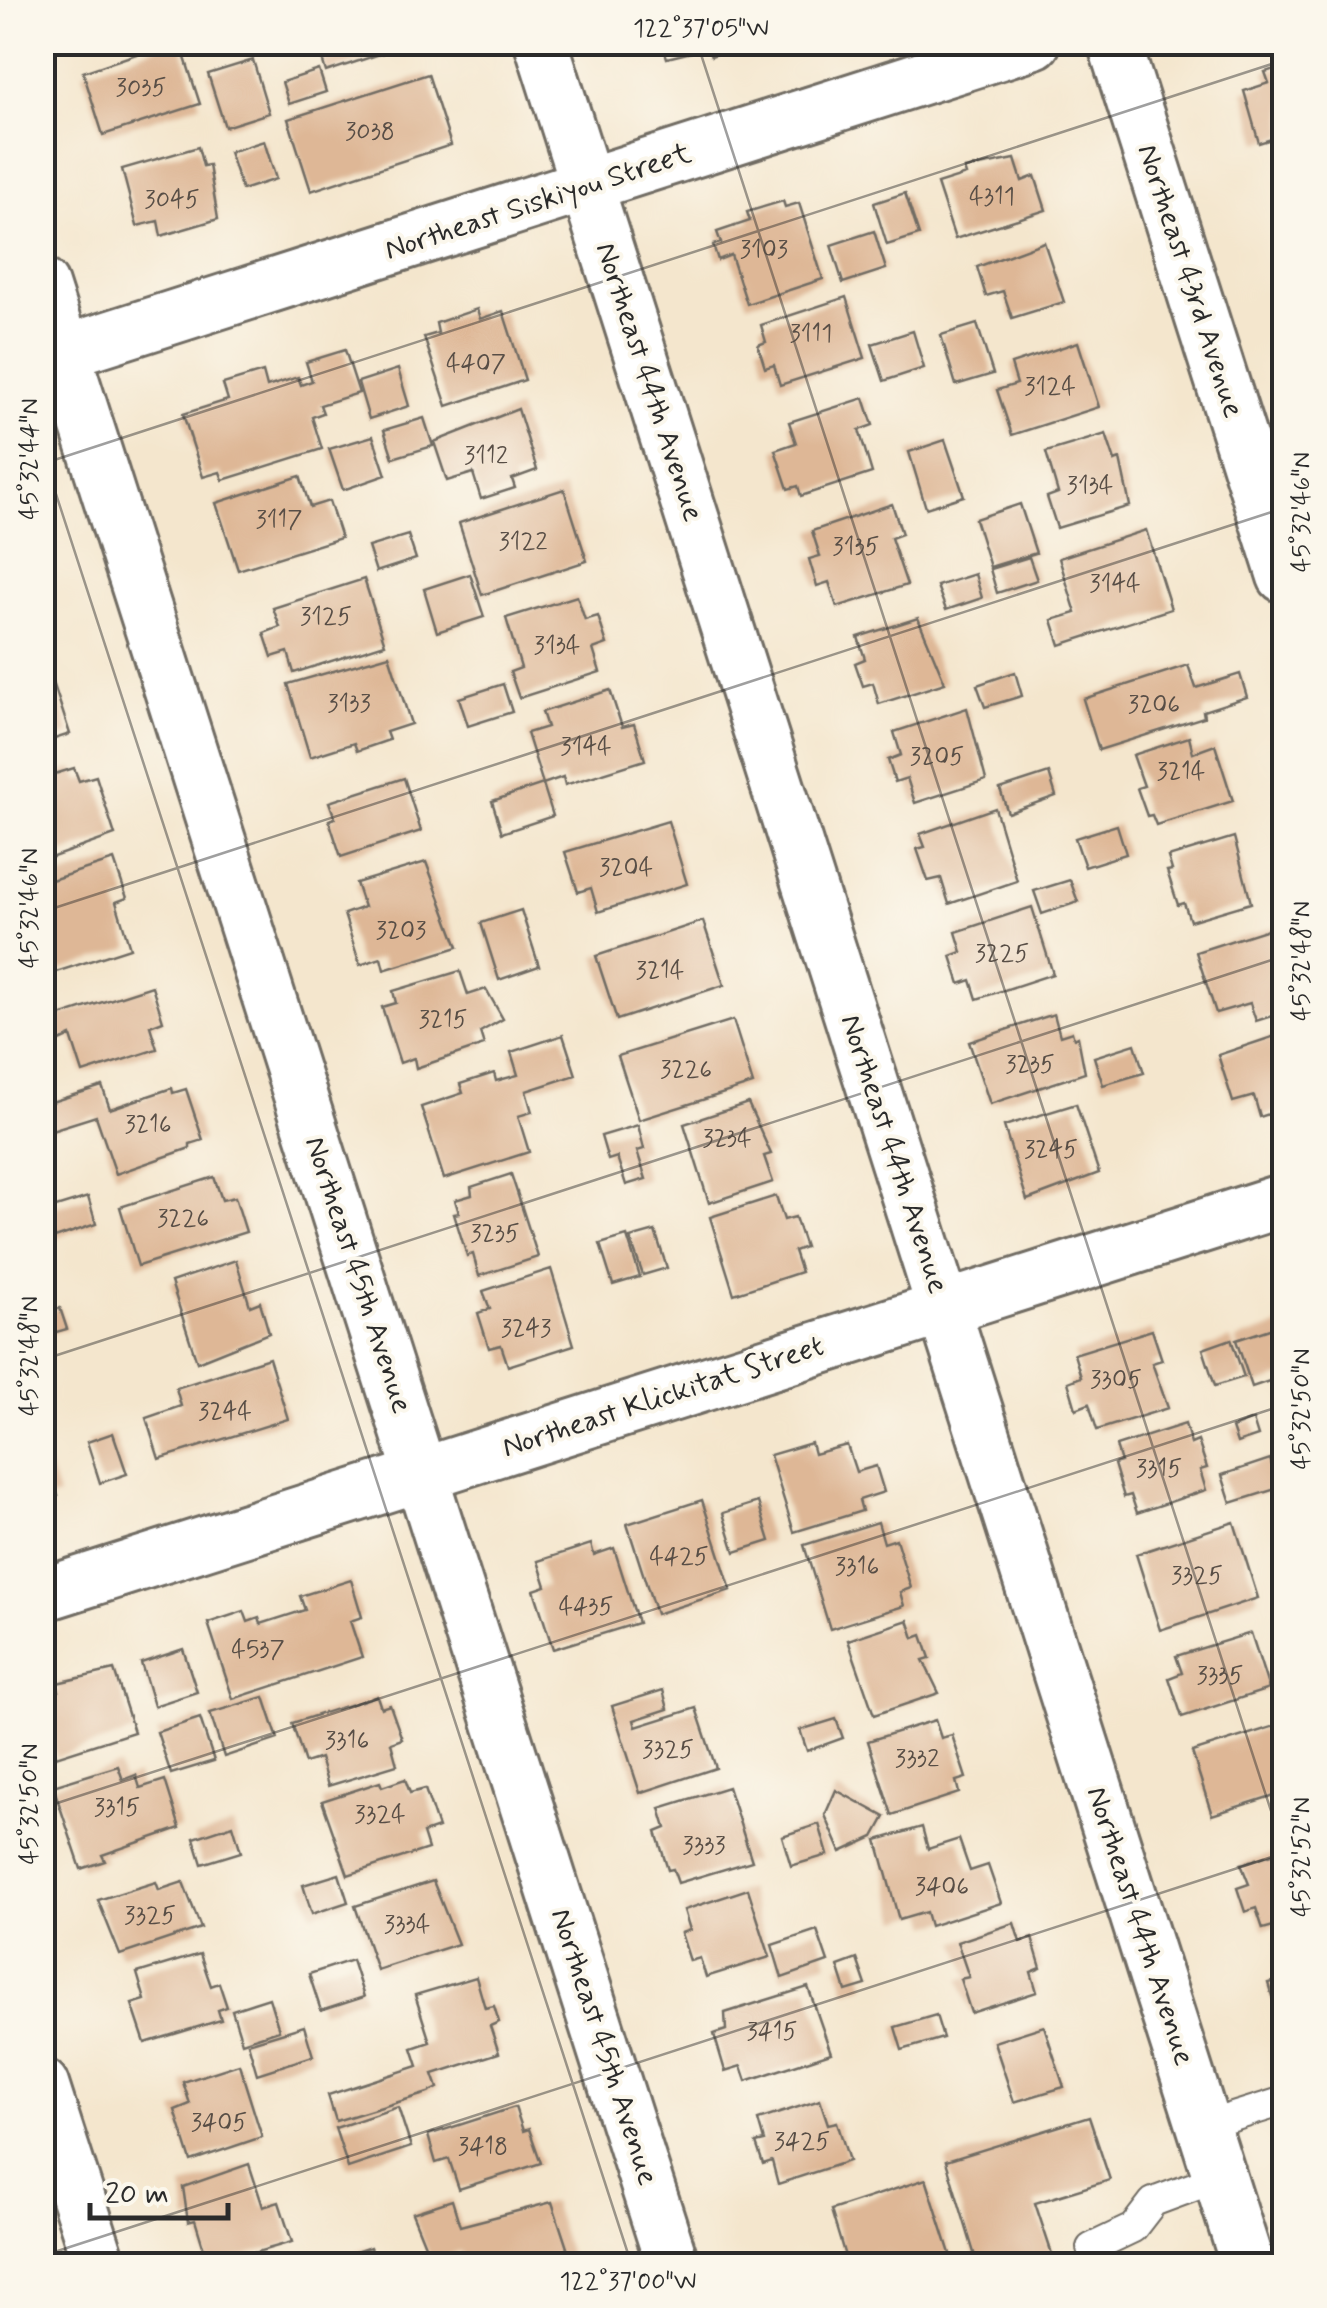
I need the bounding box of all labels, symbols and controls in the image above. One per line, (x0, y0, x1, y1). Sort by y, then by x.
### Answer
text: 122°37'05"W (633, 13, 769, 46)
house number: 3035 (116, 72, 166, 105)
house number: 3038 (345, 116, 395, 149)
street label: Northeast Siskiyou Street (380, 134, 696, 270)
street label: Northeast 43rd Avenue (1127, 139, 1253, 423)
house number: 4311 (969, 181, 1015, 214)
house number: 3045 (144, 184, 200, 217)
house number: 3103 (740, 234, 788, 267)
street label: Northeast 44th Avenue (586, 238, 712, 526)
house number: 3111 (790, 318, 832, 351)
house number: 4407 (446, 348, 506, 381)
house number: 3124 (1024, 371, 1076, 404)
text: 45°32'44"N (14, 398, 47, 520)
house number: 3112 (464, 440, 508, 473)
text: 45°32'46"N (1286, 452, 1319, 572)
house number: 3134 (1067, 470, 1113, 503)
house number: 3117 (256, 504, 302, 537)
house number: 3122 (498, 526, 548, 559)
house number: 3135 (832, 531, 880, 564)
house number: 3144 (1089, 568, 1141, 601)
house number: 3125 (300, 601, 352, 634)
house number: 3134 (534, 630, 580, 663)
house number: 3133 (327, 688, 371, 721)
house number: 3206 (1128, 689, 1180, 722)
house number: 3144 (560, 731, 612, 764)
house number: 3205 (910, 741, 964, 774)
house number: 3214 (1157, 756, 1205, 789)
text: 45°32'46"N (14, 848, 47, 968)
house number: 3204 (599, 852, 653, 885)
text: 45°32'48"N (1286, 901, 1319, 1021)
house number: 3203 (376, 915, 426, 948)
house number: 3225 (975, 938, 1029, 971)
house number: 3214 (636, 955, 684, 988)
house number: 3215 (418, 1004, 468, 1037)
street label: Northeast 44th Avenue (831, 1010, 957, 1298)
house number: 3235 (1005, 1049, 1055, 1082)
house number: 3226 (660, 1054, 712, 1087)
house number: 3216 (124, 1109, 172, 1142)
house number: 3234 (702, 1123, 752, 1156)
street label: Northeast 45th Avenue (295, 1132, 421, 1418)
house number: 3245 (1024, 1134, 1078, 1167)
house number: 3226 (157, 1203, 209, 1236)
house number: 3235 (470, 1218, 520, 1251)
text: 45°32'48"N (14, 1296, 47, 1416)
house number: 3243 (501, 1313, 551, 1346)
street label: Northeast Klickitat Street (497, 1327, 829, 1467)
text: 45°32'50"N (1286, 1348, 1319, 1470)
house number: 3305 (1090, 1364, 1142, 1397)
house number: 3244 (198, 1396, 252, 1429)
house number: 3315 (1136, 1453, 1182, 1486)
house number: 4425 (649, 1541, 709, 1574)
house number: 3316 (835, 1551, 879, 1584)
house number: 3325 (1171, 1560, 1223, 1593)
house number: 4435 (559, 1591, 613, 1624)
house number: 4537 (231, 1634, 285, 1667)
house number: 3335 (1196, 1660, 1244, 1693)
house number: 3316 (325, 1725, 369, 1758)
house number: 3325 (642, 1734, 694, 1767)
text: 45°32'50"N (14, 1743, 47, 1865)
house number: 3332 (895, 1743, 939, 1776)
street label: Northeast 44th Avenue (1077, 1782, 1203, 2070)
house number: 3315 (94, 1792, 140, 1825)
text: 45°32'52"N (1286, 1797, 1319, 1917)
house number: 3324 (354, 1799, 406, 1832)
house number: 3333 (682, 1830, 726, 1863)
house number: 3406 (915, 1871, 969, 1904)
house number: 3325 (124, 1900, 176, 1933)
street label: Northeast 45th Avenue (541, 1904, 667, 2190)
house number: 3334 (384, 1909, 430, 1942)
house number: 3415 (746, 2016, 798, 2049)
house number: 3405 (191, 2107, 247, 2140)
house number: 3425 (774, 2126, 830, 2159)
house number: 3418 (458, 2131, 508, 2164)
scale bar (90, 2158, 228, 2220)
text: 20 m (105, 2175, 169, 2214)
text: 122°37'00"W (560, 2266, 696, 2299)

